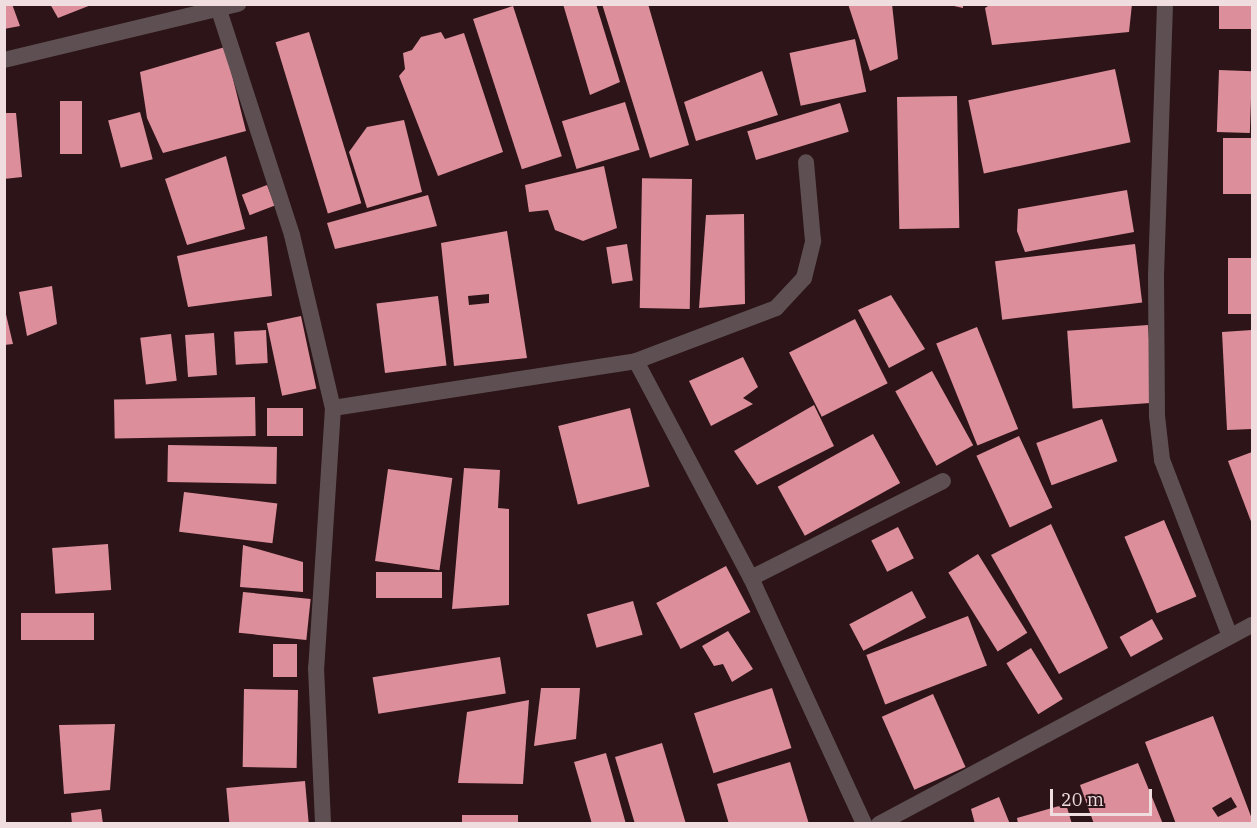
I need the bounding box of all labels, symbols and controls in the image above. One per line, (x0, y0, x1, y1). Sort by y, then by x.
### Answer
scale bar (1053, 777, 1155, 815)
text: 20 m (1061, 788, 1104, 811)

